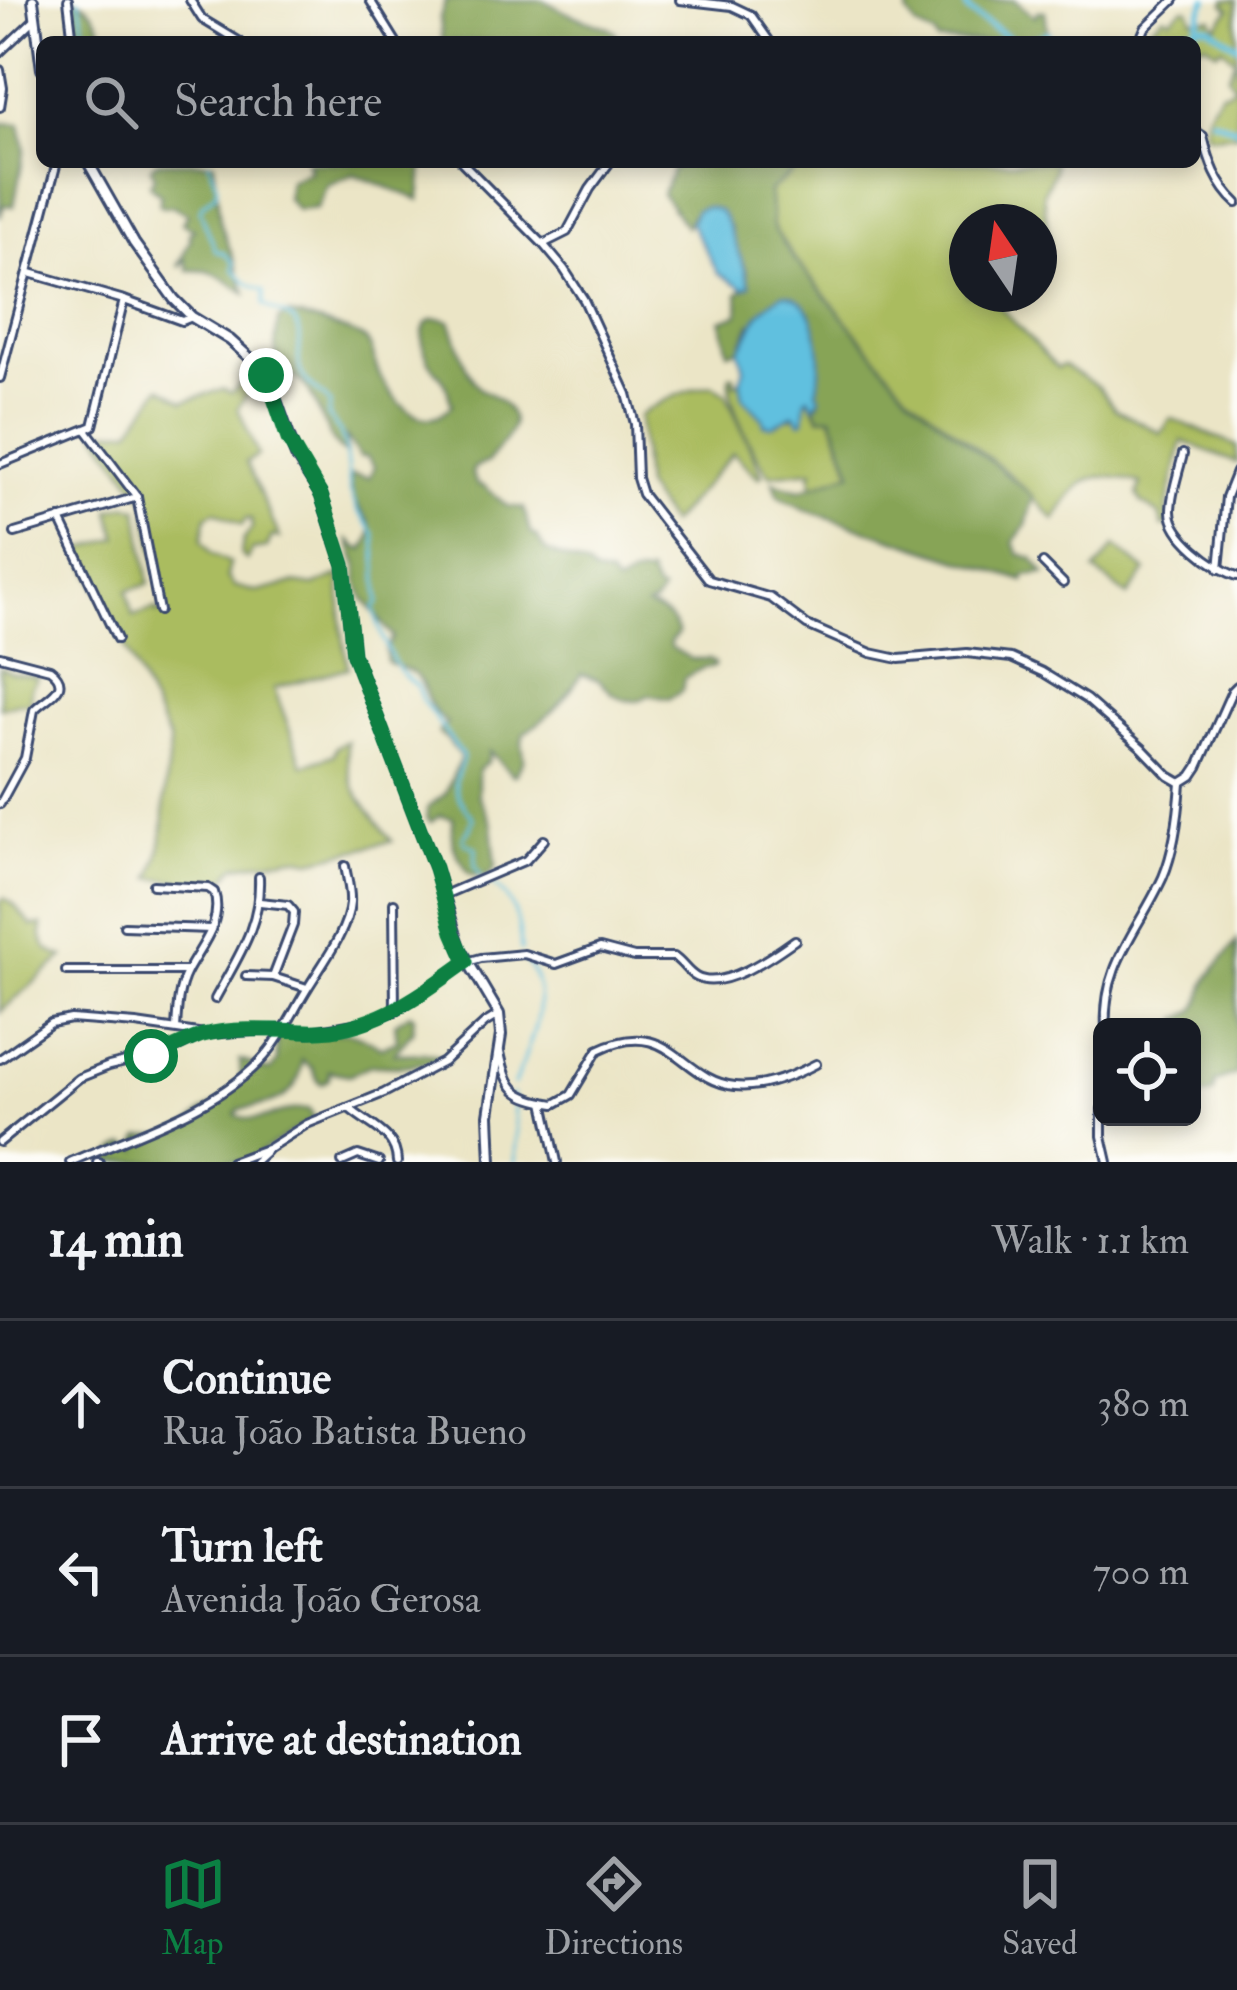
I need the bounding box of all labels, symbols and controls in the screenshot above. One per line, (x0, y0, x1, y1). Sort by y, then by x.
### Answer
search box (36, 36, 1201, 168)
icon: search (78, 69, 144, 135)
text: Search here (174, 74, 382, 130)
north arrow (949, 204, 1057, 312)
route end (239, 348, 293, 402)
map controls (1093, 1018, 1201, 1126)
button: locate (1093, 1018, 1201, 1126)
route start (124, 1029, 178, 1083)
text: 14 min (48, 1208, 184, 1272)
text: Walk · 1.1 km (992, 1216, 1189, 1265)
text: Continue (162, 1351, 331, 1407)
icon: ahead (48, 1371, 114, 1437)
text: 380 m (1097, 1379, 1189, 1428)
text: Rua João Batista Bueno (162, 1407, 526, 1456)
text: Turn left (162, 1519, 323, 1575)
icon: left (48, 1539, 114, 1605)
text: 700 m (1093, 1547, 1189, 1596)
text: Avenida João Gerosa (162, 1575, 481, 1624)
icon: arrive (48, 1707, 114, 1773)
text: Arrive at destination (162, 1712, 522, 1768)
tab: Map (160, 1851, 226, 1964)
tab: Directions (545, 1851, 683, 1964)
tab: Saved (1002, 1851, 1077, 1964)

